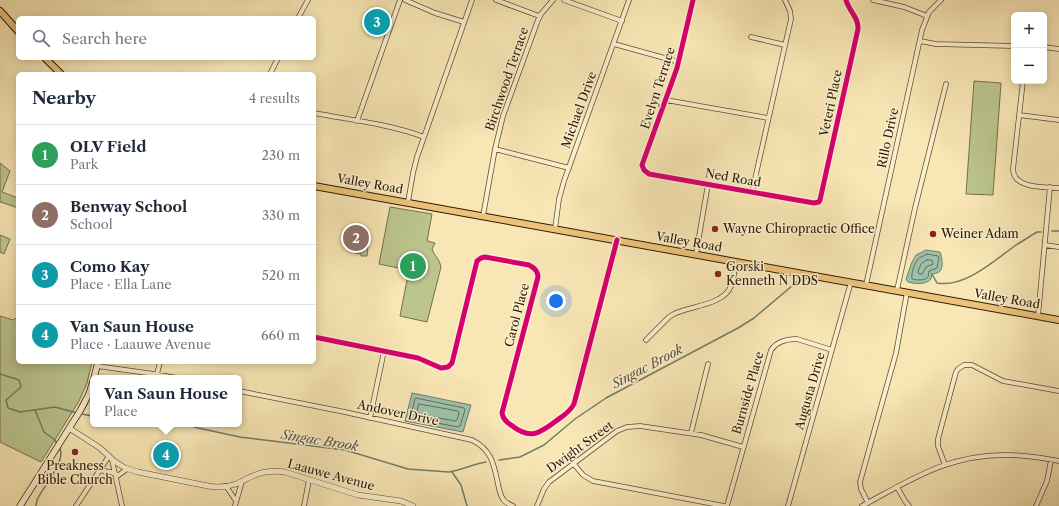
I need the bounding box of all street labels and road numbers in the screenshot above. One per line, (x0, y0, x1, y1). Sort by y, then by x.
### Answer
street label: Birchwood Terrace (482, 25, 531, 133)
street label: Evelyn Terrace (637, 45, 678, 131)
street label: Veteri Place (816, 68, 845, 139)
street label: Michael Drive (558, 69, 599, 150)
street label: Rillo Drive (874, 106, 901, 169)
street label: Ned Road (704, 165, 763, 190)
street label: Valley Road (335, 170, 405, 197)
street label: Valley Road (654, 228, 724, 255)
street label: Carol Place (501, 281, 532, 348)
street label: Valley Road (972, 285, 1042, 312)
street label: Burnside Place (729, 350, 767, 436)
street label: Augusta Drive (791, 350, 828, 432)
street label: Andover Drive (355, 396, 440, 429)
street label: Dwight Street (544, 417, 617, 476)
street label: Laauwe Avenue (286, 456, 377, 493)

